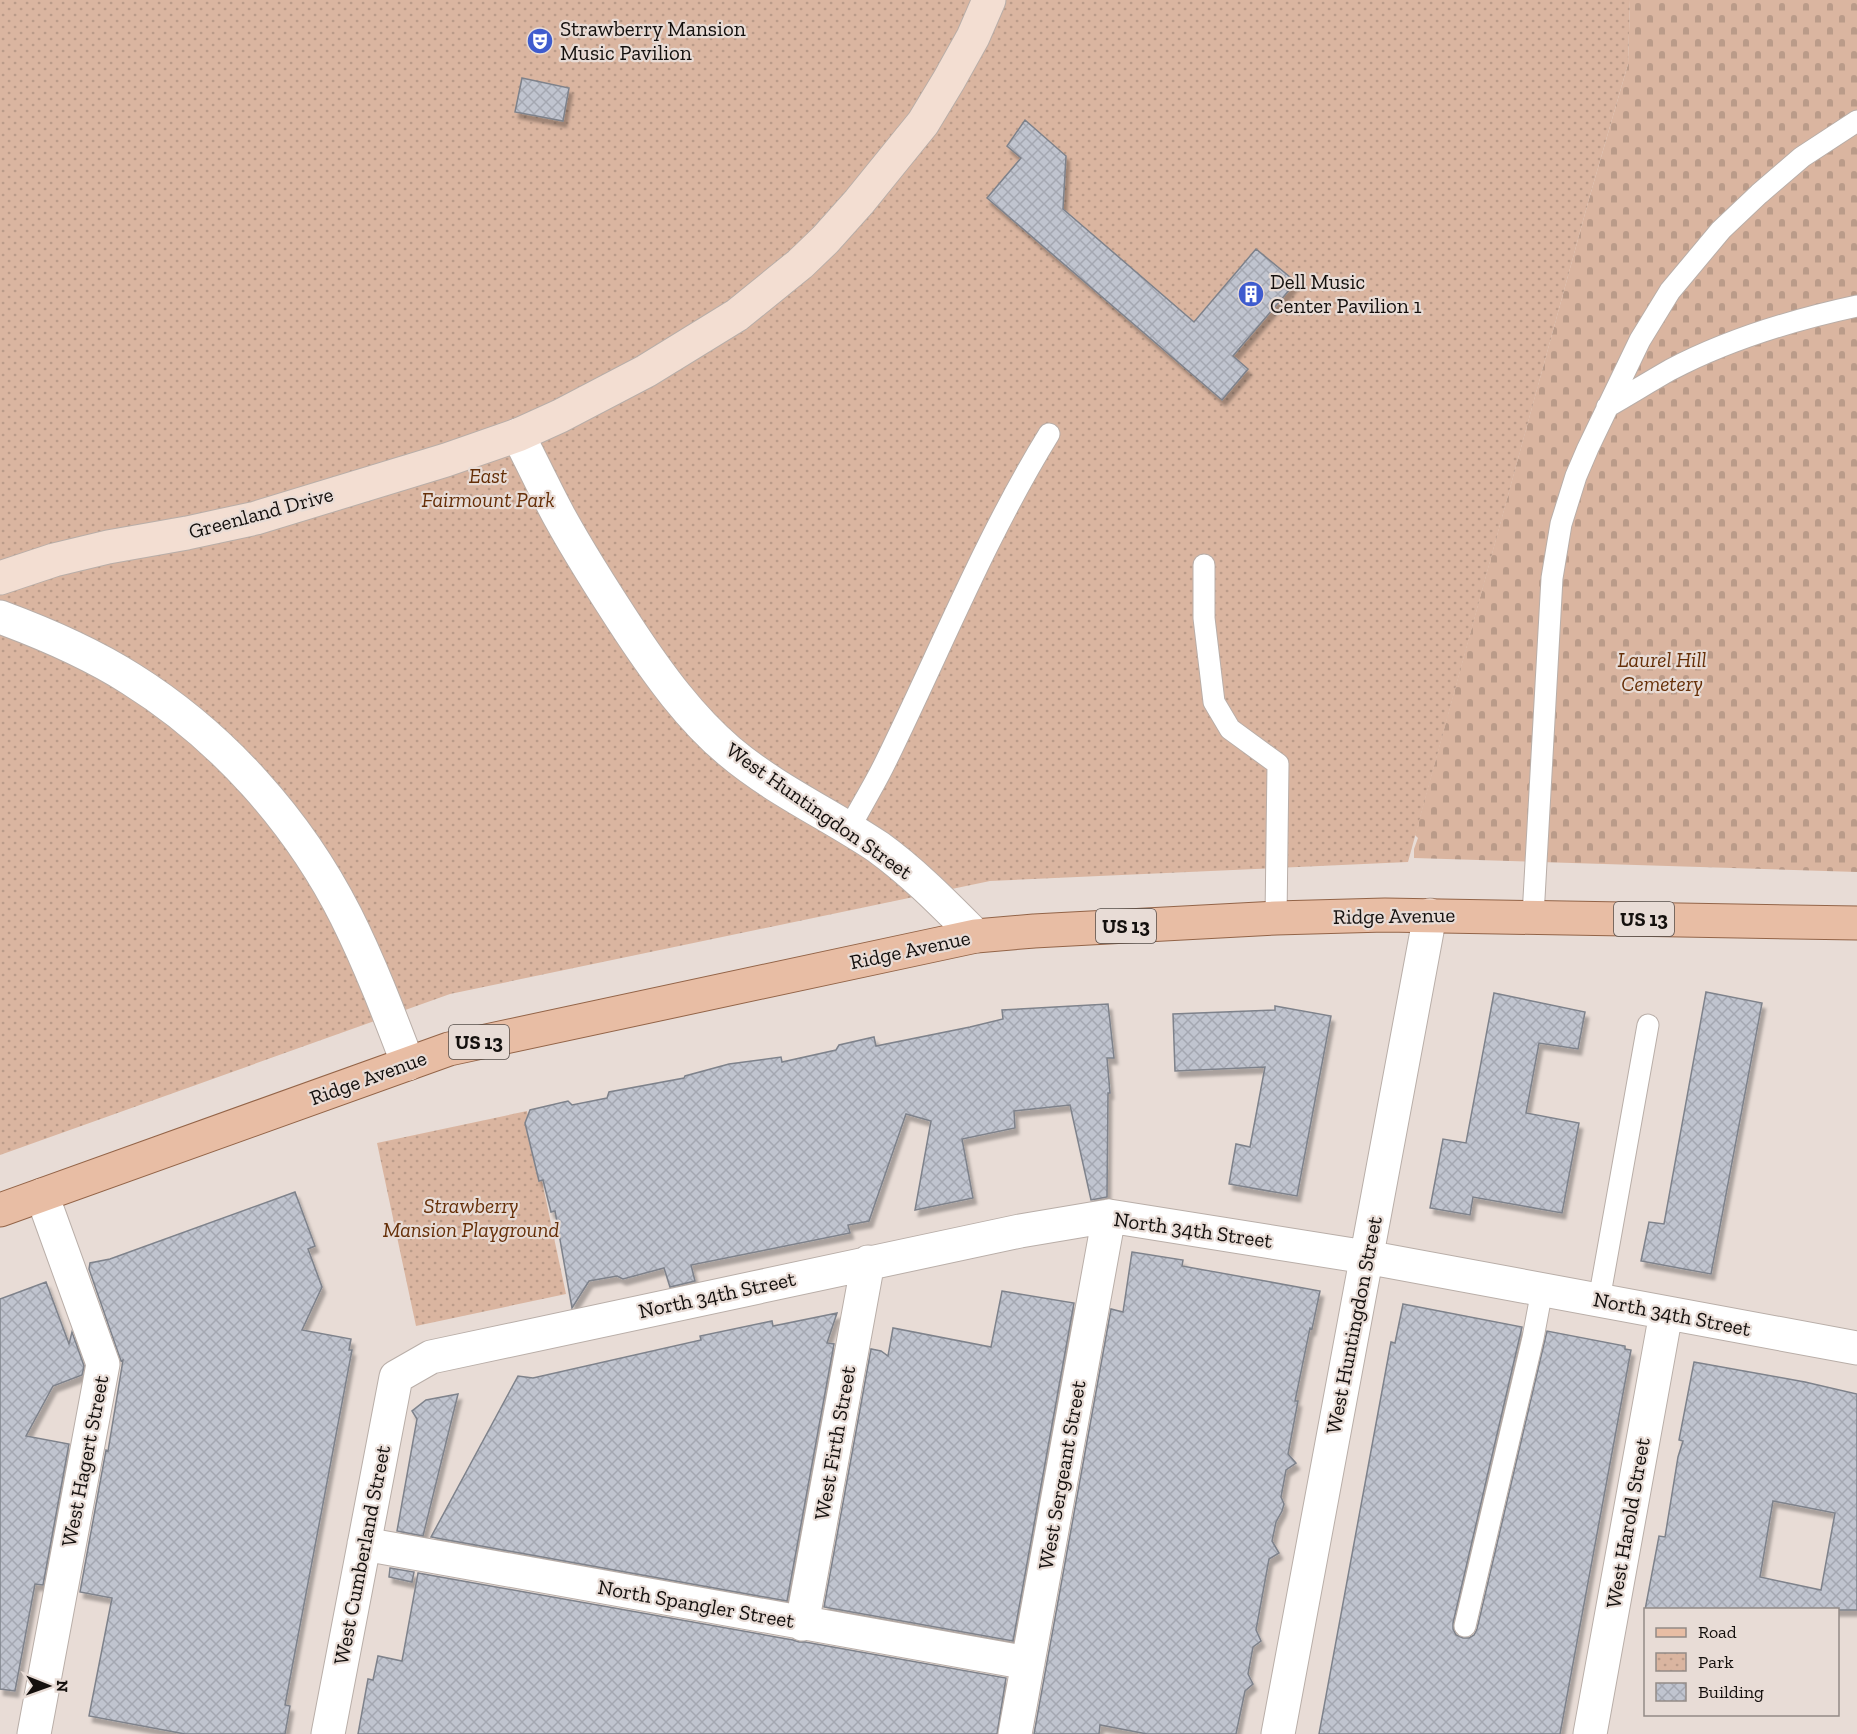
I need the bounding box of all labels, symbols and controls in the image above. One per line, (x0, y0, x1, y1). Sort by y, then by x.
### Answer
place label: Strawberry Mansion Music Pavilion (560, 16, 746, 65)
theatre icon: Strawberry Mansion Music Pavilion (525, 26, 555, 56)
place label: Dell Music Center Pavilion 1 (1270, 269, 1422, 318)
building icon: Dell Music Center Pavilion 1 (1236, 279, 1266, 309)
park label: East Fairmount Park (421, 463, 555, 512)
street label: Greenland Drive (186, 481, 336, 544)
park label: Laurel Hill Cemetery (1617, 647, 1707, 696)
street label: West Huntingdon Street (722, 737, 917, 884)
street label: Ridge Avenue (1333, 902, 1456, 929)
road number: US 13 (1614, 902, 1674, 936)
road number: US 13 (1096, 909, 1156, 943)
street label: Ridge Avenue (847, 925, 972, 974)
road number: US 13 (449, 1025, 509, 1059)
street label: Ridge Avenue (306, 1045, 430, 1110)
park label: Strawberry Mansion Playground (383, 1193, 560, 1242)
street label: North 34th Street (1112, 1206, 1274, 1253)
street label: West Huntingdon Street (1320, 1214, 1387, 1436)
street label: North 34th Street (636, 1266, 798, 1323)
street label: North 34th Street (1591, 1286, 1753, 1341)
street label: West Firth Street (809, 1364, 860, 1522)
street label: West Hagert Street (56, 1373, 113, 1549)
street label: West Sergeant Street (1033, 1378, 1090, 1571)
street label: West Harold Street (1600, 1435, 1655, 1610)
street label: West Cumberland Street (328, 1443, 395, 1667)
street label: North Spangler Street (596, 1574, 797, 1633)
legend (1644, 1608, 1839, 1716)
text: Road (1698, 1621, 1737, 1643)
text: Park (1698, 1651, 1734, 1673)
north arrow (18, 1656, 78, 1716)
text: N (53, 1680, 72, 1693)
text: Building (1698, 1681, 1764, 1703)

